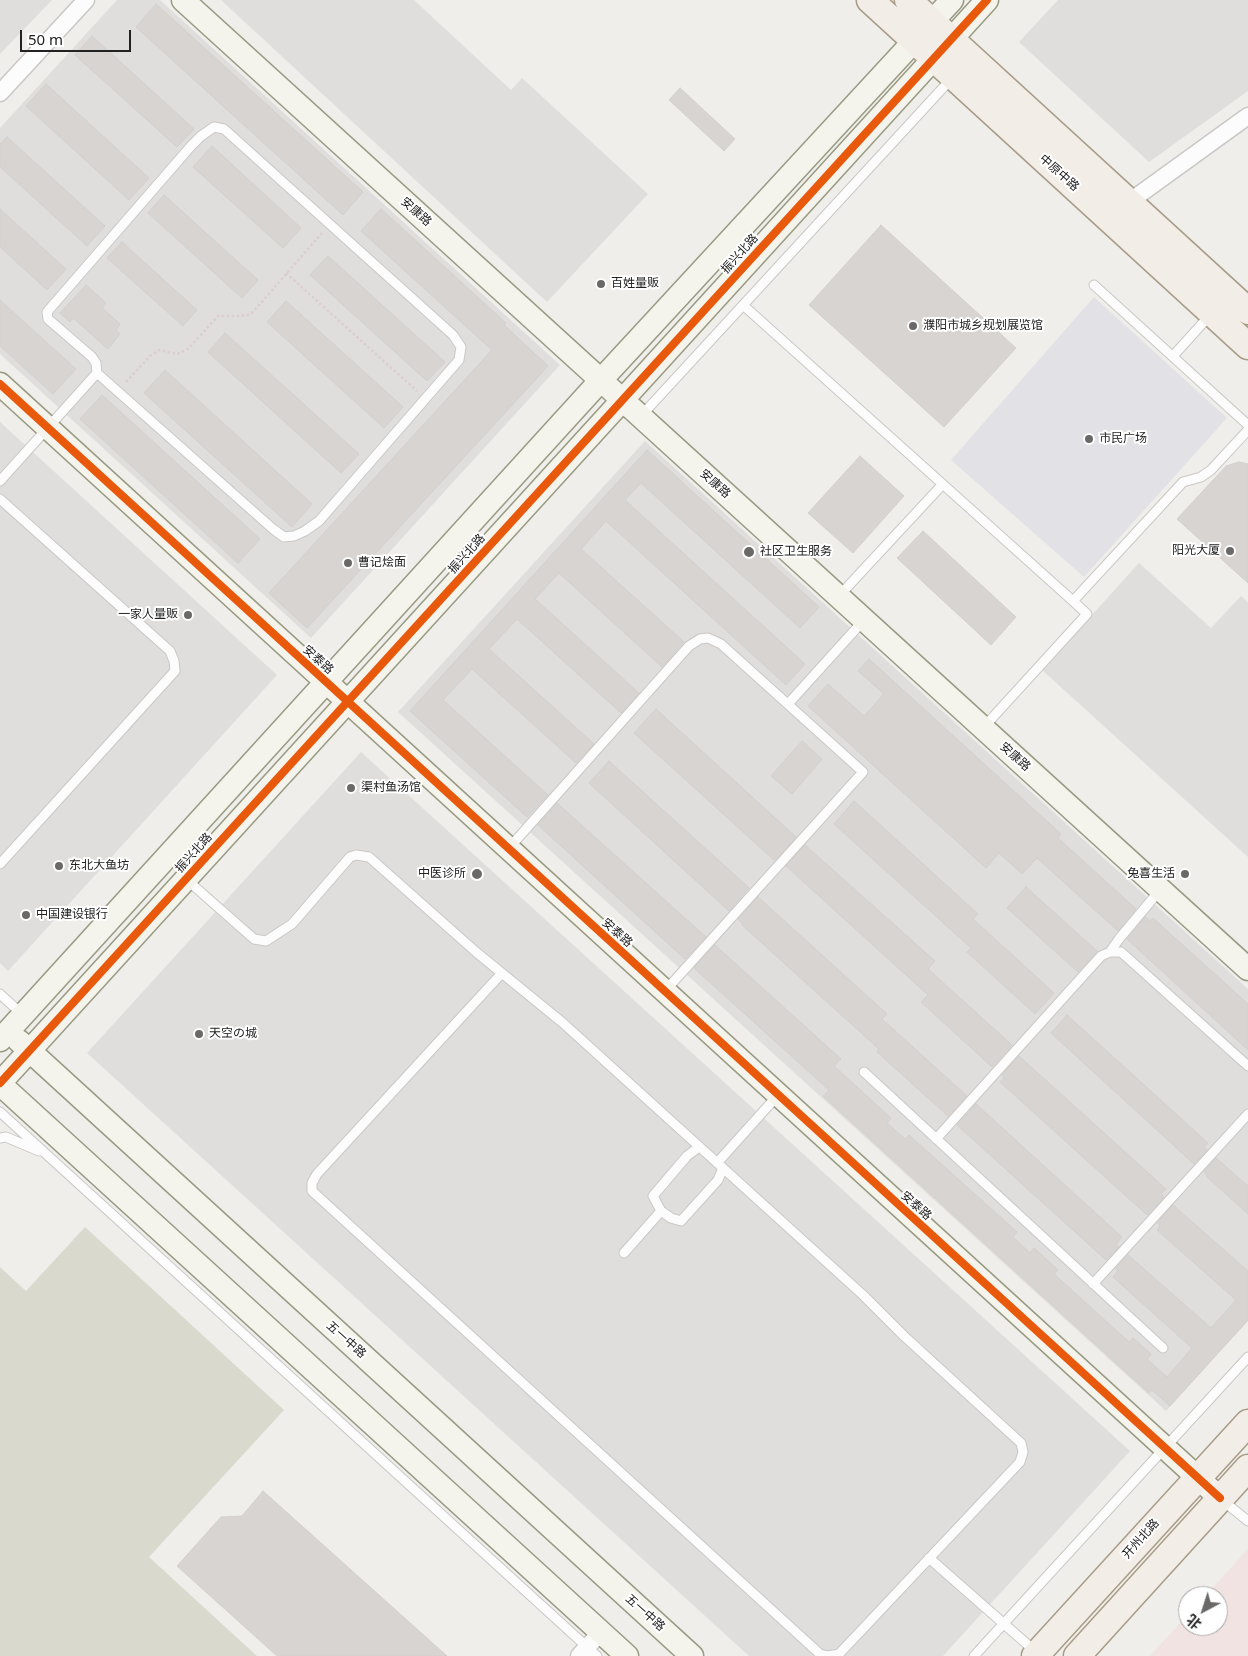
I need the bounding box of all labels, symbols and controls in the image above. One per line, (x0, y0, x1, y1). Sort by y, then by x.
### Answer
scale bar (22, 20, 134, 52)
text: 50 m (28, 29, 63, 49)
street label: 中原中路 (1036, 152, 1082, 194)
street label: 安康路 (398, 195, 434, 229)
street label: 振兴北路 (719, 231, 761, 277)
place label: 百姓量贩 (611, 277, 659, 291)
marker: 百姓量贩 (595, 278, 607, 290)
place label: 濮阳市城乡规划展览馆 (923, 319, 1043, 333)
marker: 濮阳市城乡规划展览馆 (907, 320, 919, 332)
place label: 市民广场 (1099, 432, 1147, 446)
marker: 市民广场 (1083, 433, 1095, 445)
street label: 安康路 (697, 467, 733, 501)
street label: 振兴北路 (446, 531, 488, 577)
place label: 阳光大厦 (1172, 544, 1220, 558)
marker: 社区卫生服务 (742, 545, 756, 559)
place label: 社区卫生服务 (760, 545, 832, 559)
marker: 阳光大厦 (1224, 545, 1236, 557)
place label: 曹记烩面 (358, 556, 406, 570)
marker: 曹记烩面 (342, 557, 354, 569)
place label: 一家人量贩 (118, 608, 178, 622)
marker: 一家人量贩 (182, 609, 194, 621)
street label: 安泰路 (300, 643, 336, 677)
street label: 安康路 (997, 740, 1033, 774)
place label: 渠村鱼汤馆 (361, 781, 421, 795)
marker: 渠村鱼汤馆 (345, 782, 357, 794)
street label: 振兴北路 (173, 830, 215, 876)
place label: 东北大鱼坊 (69, 859, 129, 873)
marker: 东北大鱼坊 (53, 860, 65, 872)
place label: 中医诊所 (418, 867, 466, 881)
marker: 中医诊所 (470, 867, 484, 881)
place label: 兔喜生活 (1127, 867, 1175, 881)
marker: 兔喜生活 (1179, 868, 1191, 880)
place label: 中国建设银行 (36, 908, 108, 922)
marker: 中国建设银行 (20, 909, 32, 921)
street label: 安泰路 (599, 916, 635, 950)
place label: 天空の城 (209, 1027, 257, 1041)
marker: 天空の城 (193, 1028, 205, 1040)
street label: 安泰路 (898, 1189, 934, 1223)
street label: 五一中路 (323, 1319, 369, 1361)
street label: 开州北路 (1120, 1516, 1162, 1562)
north arrow (1178, 1586, 1228, 1636)
street label: 五一中路 (622, 1592, 668, 1634)
text: 北 (1182, 1610, 1205, 1634)

